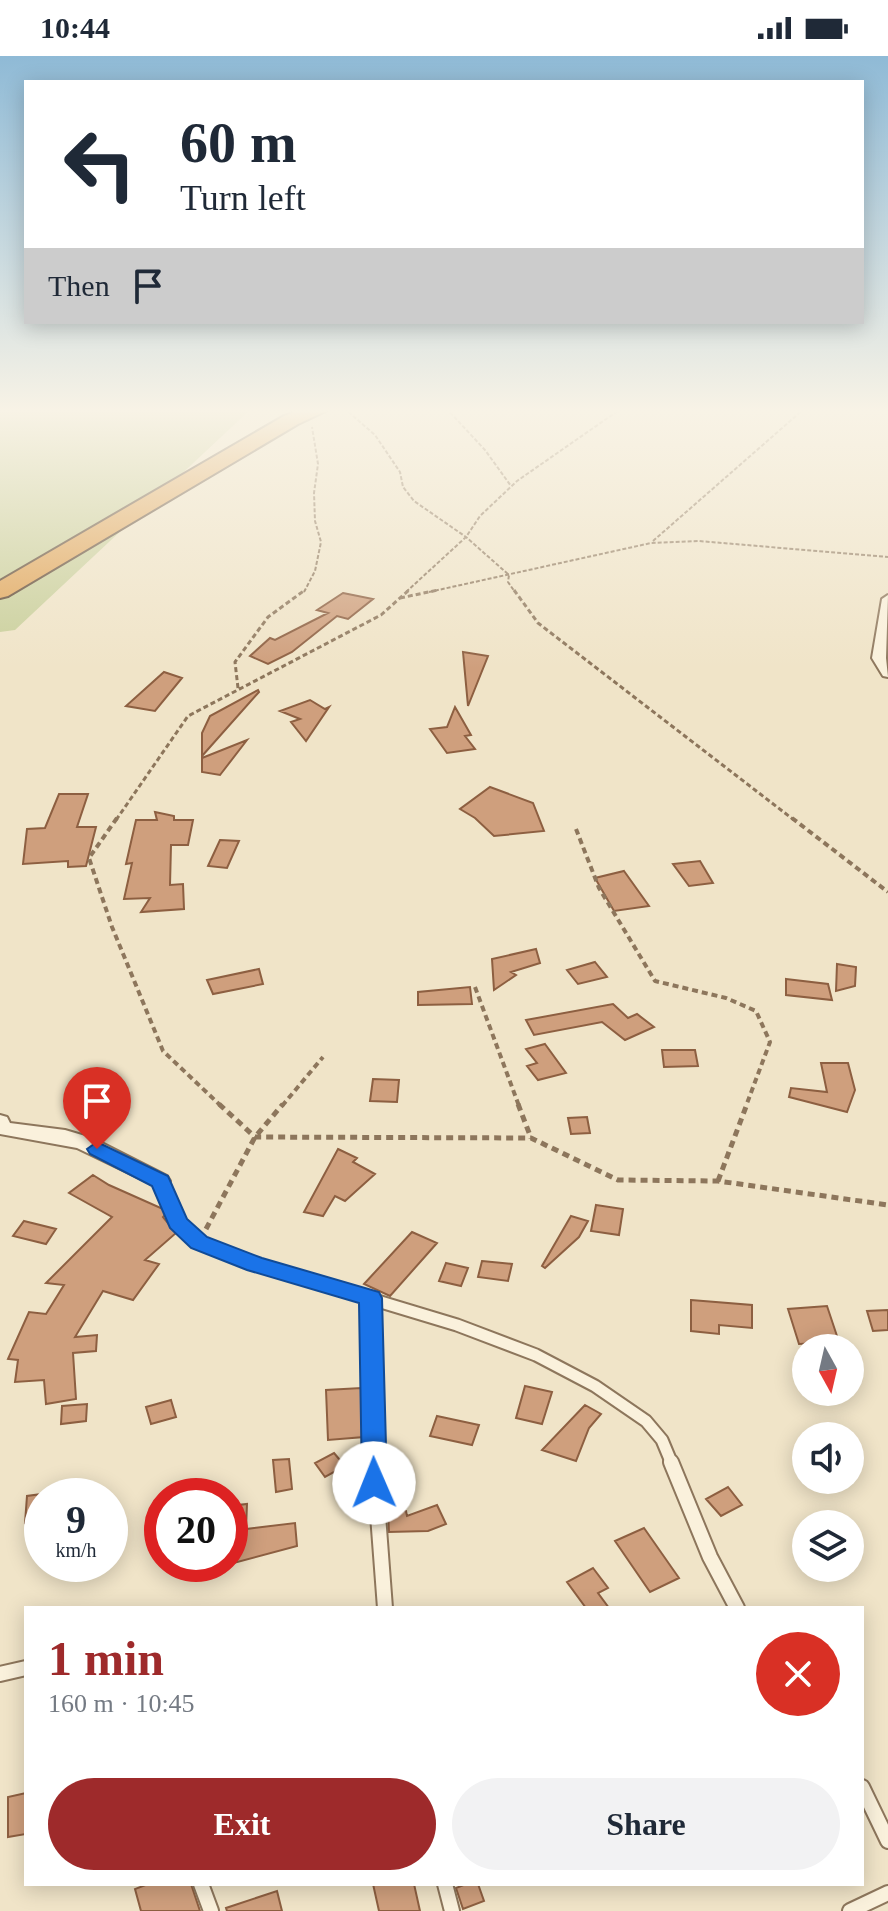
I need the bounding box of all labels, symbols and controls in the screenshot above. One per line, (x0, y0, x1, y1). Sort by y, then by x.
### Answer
text: 10:44 (40, 11, 110, 44)
icon: left (48, 112, 152, 216)
text: 60 m (180, 112, 297, 174)
text: Turn left (180, 178, 306, 218)
icon: arrive (126, 264, 170, 308)
text: Then (48, 269, 110, 302)
pin (63, 1067, 131, 1149)
icon: arrive (75, 1079, 119, 1123)
north arrow (792, 1334, 864, 1406)
map controls (792, 1334, 864, 1582)
button: sound (792, 1422, 864, 1494)
position arrow (332, 1441, 416, 1525)
speed limit sign: 20 (144, 1478, 248, 1582)
text: 9 (66, 1497, 86, 1542)
button: layers (792, 1510, 864, 1582)
text: km/h (55, 1539, 97, 1561)
text: 1 min (48, 1632, 164, 1685)
button: close (756, 1632, 840, 1716)
text: 160 m · 10:45 (48, 1689, 195, 1718)
button: Exit (48, 1778, 436, 1870)
button: Share (452, 1778, 840, 1870)

